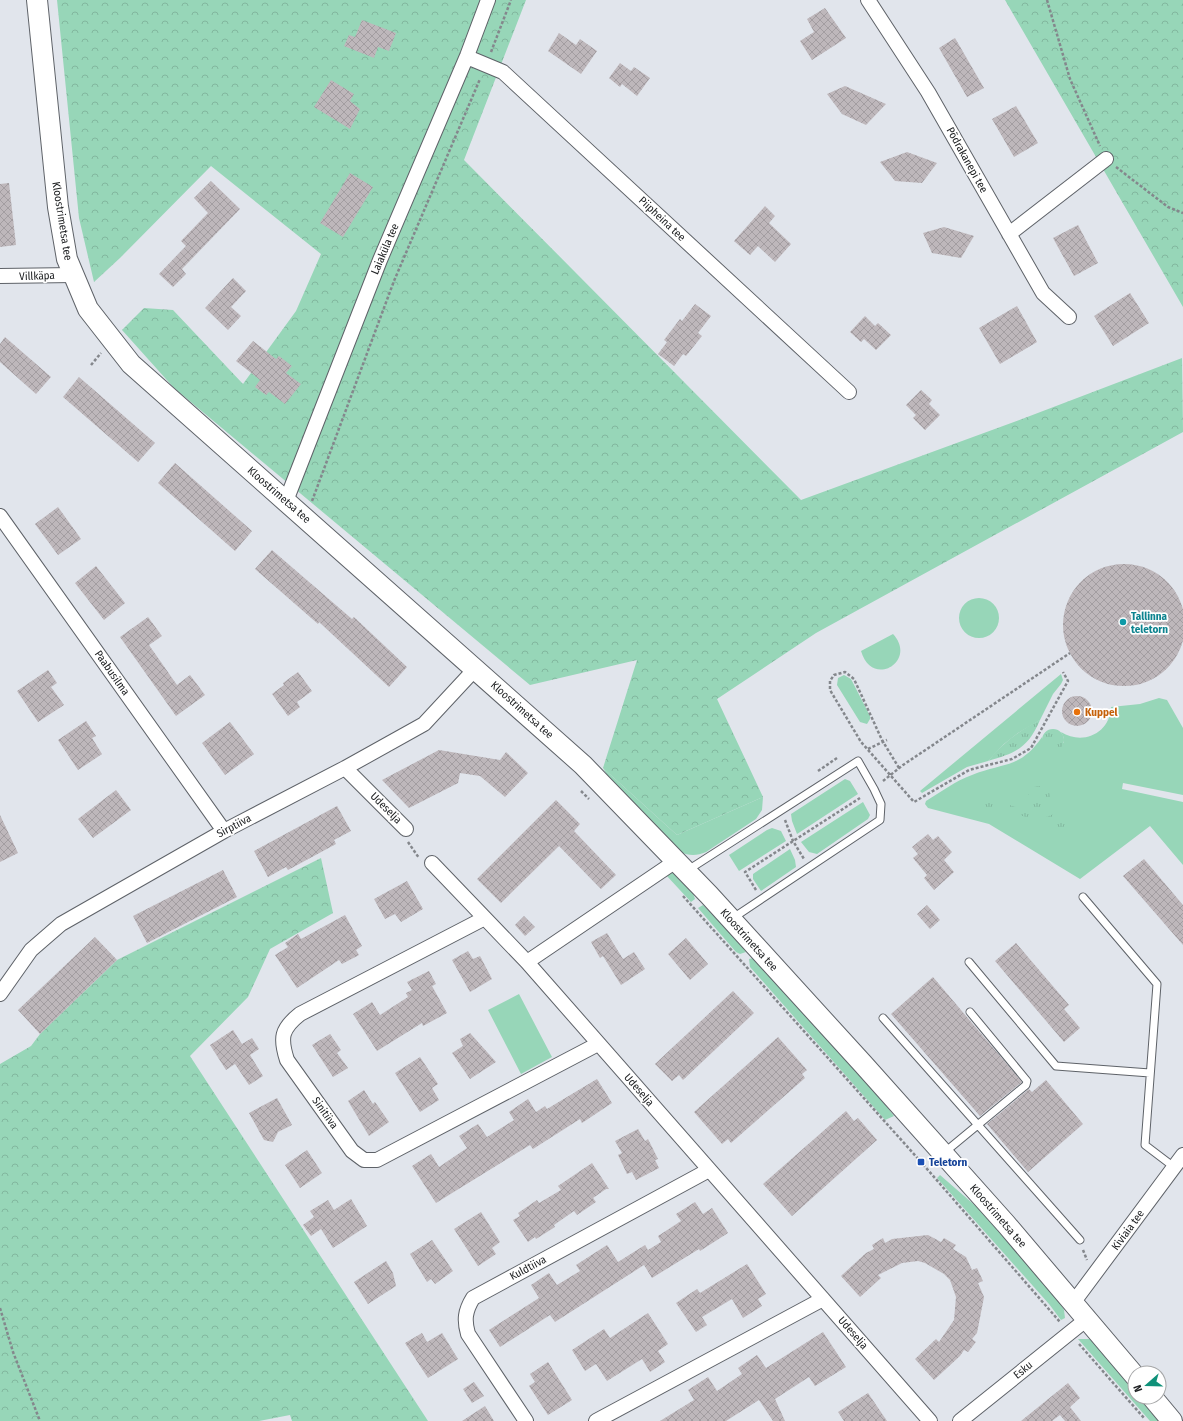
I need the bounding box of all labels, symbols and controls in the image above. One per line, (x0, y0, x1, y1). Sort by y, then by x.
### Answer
street label: Põdrakanepi tee (944, 125, 990, 195)
street label: Kloostrimetsa tee (49, 181, 75, 261)
street label: Piipheina tee (636, 194, 688, 244)
street label: Laiaküla tee (368, 221, 402, 277)
street label: Villkäpa (19, 269, 55, 283)
street label: Kloostrimetsa tee (245, 464, 313, 526)
place label: Tallinna teletorn (1131, 610, 1168, 636)
marker: Tallinna teletorn (1118, 617, 1128, 627)
street label: Paabusilma (92, 648, 132, 698)
street label: Kloostrimetsa tee (488, 679, 556, 741)
place label: Kuppel (1085, 706, 1118, 719)
marker: Kuppel (1072, 707, 1082, 717)
street label: Udeselja (368, 790, 404, 826)
street label: Sirptiiva (215, 812, 253, 840)
street label: Kloostrimetsa tee (718, 906, 780, 974)
street label: Udeselja (621, 1071, 657, 1109)
street label: Sinitiiva (309, 1094, 341, 1132)
place label: Teletorn (929, 1156, 967, 1169)
marker: Teletorn (916, 1157, 926, 1167)
street label: Kloostrimetsa tee (967, 1182, 1029, 1250)
street label: Kiviaia tee (1109, 1207, 1147, 1253)
street label: Kuldtiiva (508, 1253, 548, 1283)
street label: Udeselja (835, 1314, 871, 1352)
street label: Esku (1011, 1358, 1035, 1382)
north arrow (1127, 1365, 1167, 1405)
text: N (1131, 1383, 1145, 1394)

